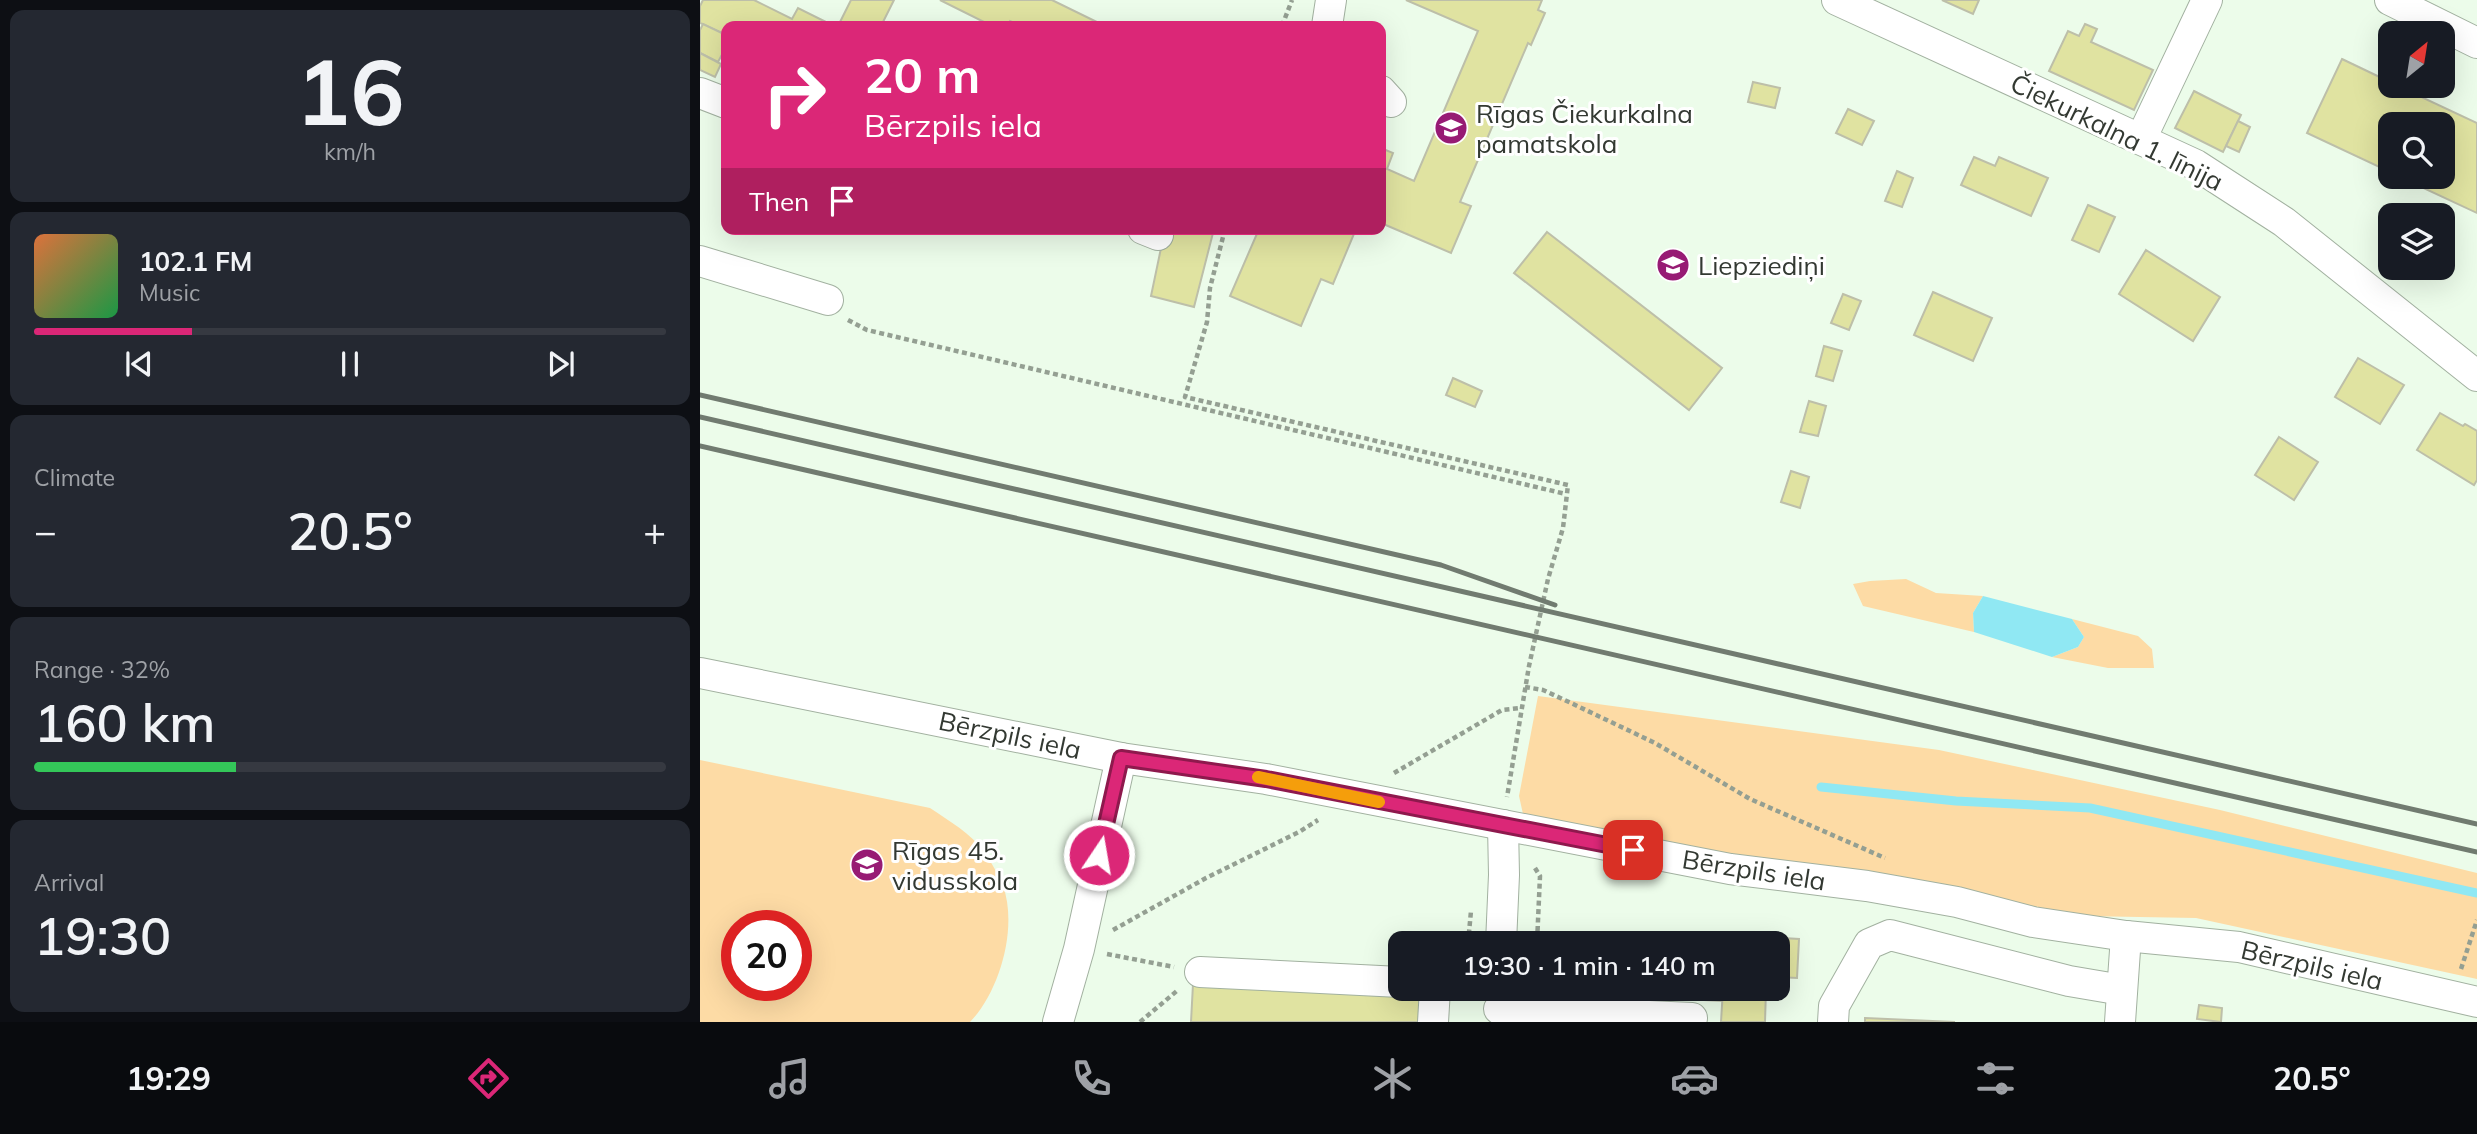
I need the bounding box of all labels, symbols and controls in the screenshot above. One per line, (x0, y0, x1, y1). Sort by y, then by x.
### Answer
north arrow (2378, 21, 2455, 98)
map controls (2378, 21, 2455, 280)
text: 16 (295, 34, 405, 148)
text: 20 m (864, 44, 980, 105)
icon: right (749, 49, 840, 140)
street label: Čiekurkalna 1. līnija (2005, 66, 2229, 198)
place label: Rīgas Čiekurkalna pamatskola (1476, 97, 1693, 160)
text: Bērzpils iela (864, 105, 1042, 145)
school or university icon: Rīgas Čiekurkalna pamatskola (1432, 109, 1470, 147)
button: search (2378, 112, 2455, 189)
text: km/h (324, 137, 376, 166)
icon: arrive (823, 182, 861, 220)
text: Then (749, 185, 809, 218)
button: layers (2378, 203, 2455, 280)
text: 102.1 FM (139, 245, 252, 278)
school or university icon: Liepziediņi (1654, 246, 1692, 284)
place label: Liepziediņi (1698, 249, 1825, 282)
text: Music (139, 278, 200, 307)
icon: previous (120, 345, 158, 383)
icon: pause (331, 345, 369, 383)
icon: next (542, 345, 580, 383)
text: Climate (34, 463, 115, 492)
text: 20.5° (287, 498, 413, 563)
text: − (34, 507, 57, 555)
text: + (643, 507, 666, 555)
text: Range · 32% (34, 655, 170, 684)
text: 160 km (34, 690, 215, 755)
street label: Bērzpils iela (936, 704, 1084, 766)
position arrow (1062, 818, 1136, 892)
pin (1603, 820, 1663, 880)
icon: arrive (1614, 831, 1652, 869)
place label: Rīgas 45. vidusskola (892, 834, 1018, 897)
street label: Bērzpils iela (1680, 842, 1828, 898)
school or university icon: Rīgas 45. vidusskola (848, 846, 886, 884)
text: Arrival (34, 868, 104, 897)
text: 19:30 (34, 903, 171, 968)
speed limit sign: 20 (721, 910, 812, 1001)
street label: Bērzpils iela (2238, 933, 2386, 997)
text: 19:30 · 1 min · 140 m (1462, 949, 1716, 982)
icon: directions (464, 1054, 513, 1103)
icon: music (765, 1054, 814, 1103)
icon: phone (1067, 1054, 1116, 1103)
icon: climate (1368, 1054, 1417, 1103)
icon: car (1670, 1054, 1719, 1103)
icon: filters (1971, 1054, 2020, 1103)
text: 19:29 (126, 1058, 211, 1098)
text: 20.5° (2273, 1058, 2351, 1098)

